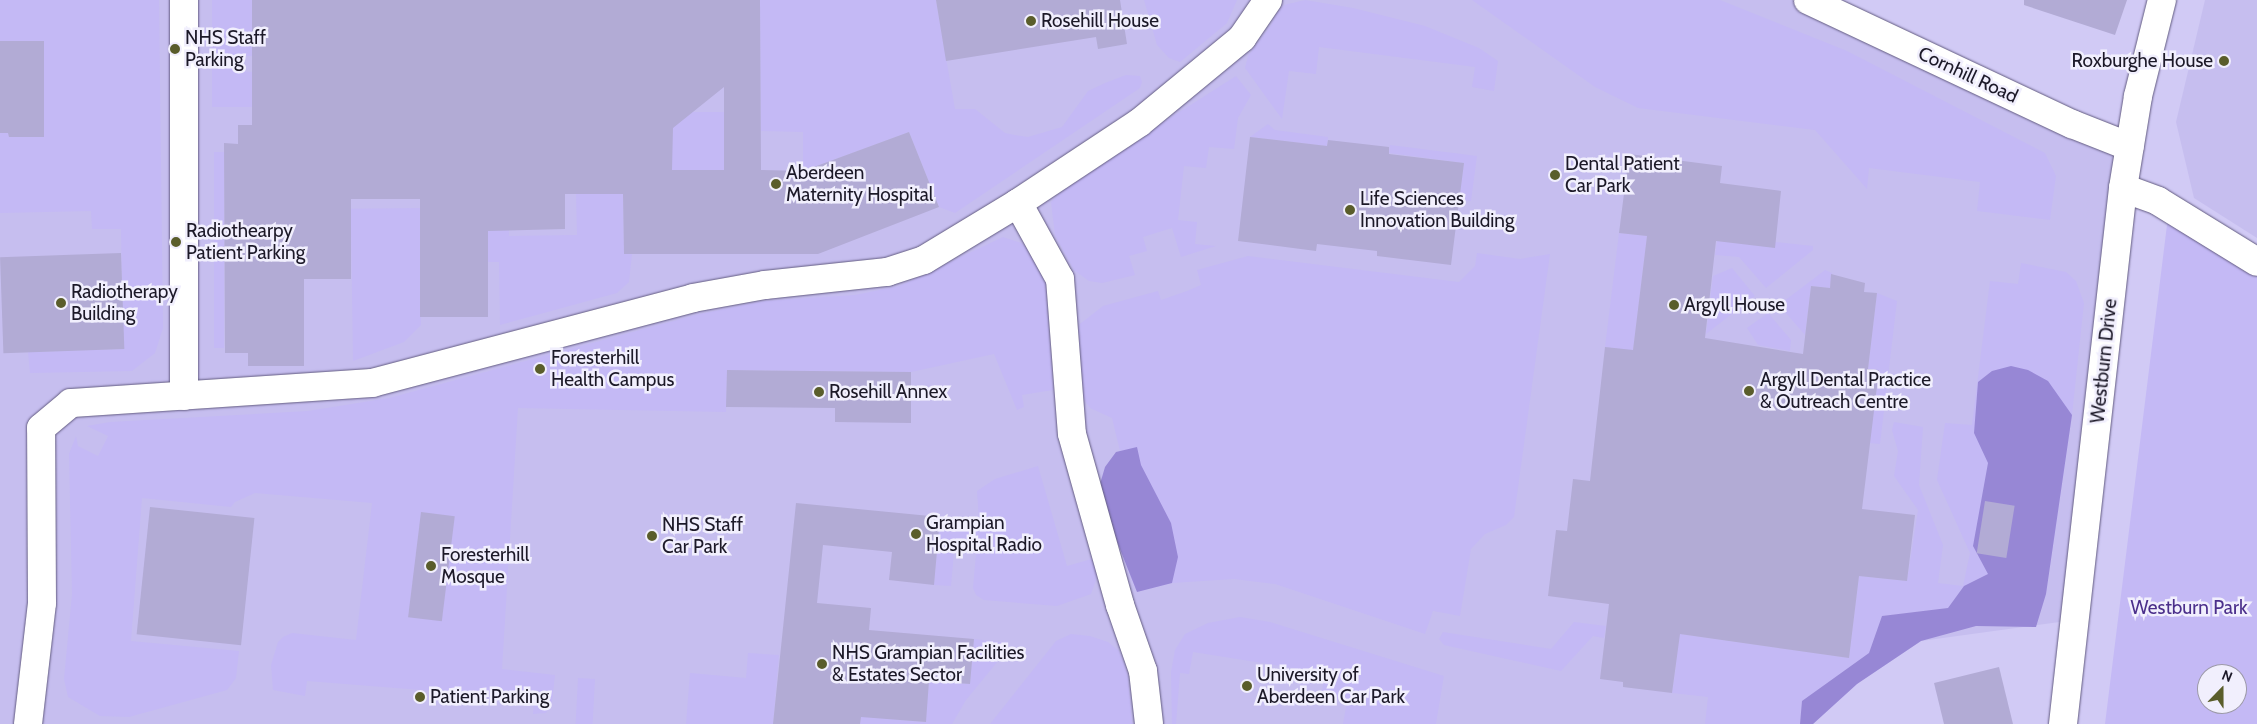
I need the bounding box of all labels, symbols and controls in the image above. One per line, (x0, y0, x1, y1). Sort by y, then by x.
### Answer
place label: Rosehill House (1041, 10, 1159, 32)
marker: Rosehill House (1025, 15, 1037, 27)
place label: NHS Staff Parking (185, 27, 266, 71)
street label: Cornhill Road (1915, 42, 2021, 108)
marker: NHS Staff Parking (169, 43, 181, 55)
place label: Roxburghe House (2072, 50, 2213, 72)
marker: Roxburghe House (2217, 54, 2231, 68)
place label: Dental Patient Car Park (1565, 153, 1680, 197)
place label: Aberdeen Maternity Hospital (786, 162, 933, 206)
marker: Dental Patient Car Park (1549, 169, 1561, 181)
marker: Aberdeen Maternity Hospital (770, 178, 782, 190)
place label: Life Sciences Innovation Building (1360, 188, 1514, 232)
marker: Life Sciences Innovation Building (1344, 204, 1356, 216)
place label: Radiothearpy Patient Parking (186, 220, 305, 264)
marker: Radiothearpy Patient Parking (170, 236, 182, 248)
place label: Radiotherapy Building (71, 281, 178, 325)
place label: Argyll House (1684, 294, 1785, 316)
marker: Radiotherapy Building (55, 297, 67, 309)
street label: Westburn Drive (2086, 298, 2122, 424)
marker: Argyll House (1668, 299, 1680, 311)
place label: Foresterhill Health Campus (551, 347, 674, 391)
marker: Foresterhill Health Campus (533, 362, 547, 376)
place label: Argyll Dental Practice & Outreach Centre (1760, 369, 1931, 413)
place label: Rosehill Annex (829, 381, 947, 403)
marker: Argyll Dental Practice & Outreach Centre (1742, 384, 1756, 398)
marker: Rosehill Annex (813, 386, 825, 398)
place label: Grampian Hospital Radio (926, 512, 1042, 556)
place label: NHS Staff Car Park (662, 514, 743, 558)
marker: Grampian Hospital Radio (910, 528, 922, 540)
marker: NHS Staff Car Park (646, 530, 658, 542)
place label: Foresterhill Mosque (441, 544, 529, 588)
marker: Foresterhill Mosque (425, 560, 437, 572)
park label: Westburn Park (2131, 597, 2247, 619)
place label: NHS Grampian Facilities & Estates Sector (832, 642, 1024, 686)
marker: NHS Grampian Facilities & Estates Sector (816, 658, 828, 670)
place label: University of Aberdeen Car Park (1257, 664, 1405, 708)
north arrow (2197, 664, 2247, 714)
text: N (2219, 666, 2235, 686)
marker: University of Aberdeen Car Park (1241, 680, 1253, 692)
place label: Patient Parking (430, 686, 549, 708)
marker: Patient Parking (414, 691, 426, 703)

